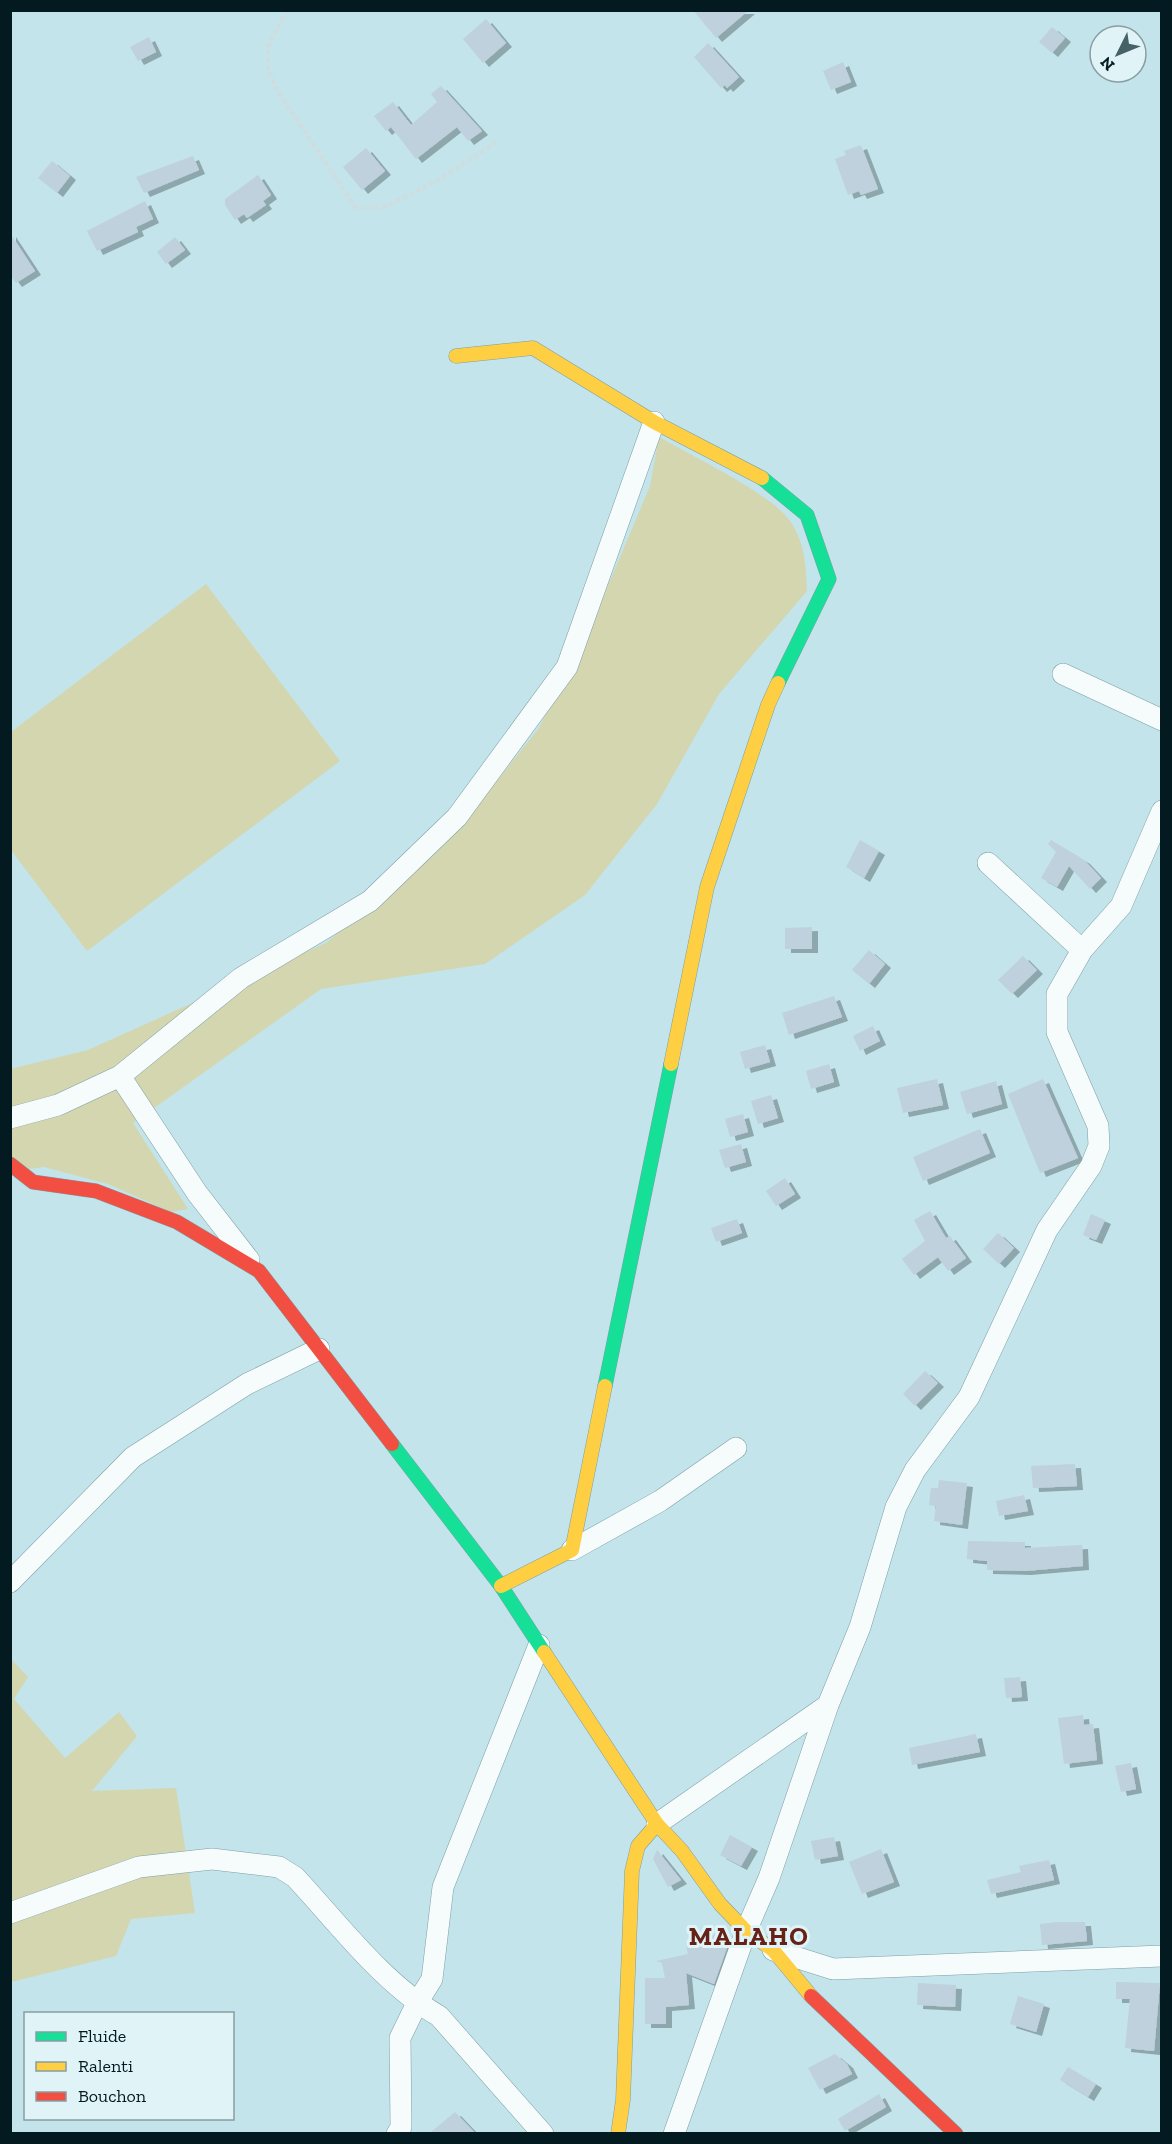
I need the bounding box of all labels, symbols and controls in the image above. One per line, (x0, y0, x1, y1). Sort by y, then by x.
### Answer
north arrow (1088, 24, 1148, 84)
text: N (1096, 53, 1118, 75)
district label: MALAHO (689, 1920, 809, 1952)
legend (24, 2012, 234, 2120)
text: Fluide (78, 2025, 126, 2047)
text: Ralenti (78, 2055, 133, 2077)
text: Bouchon (78, 2085, 147, 2107)

